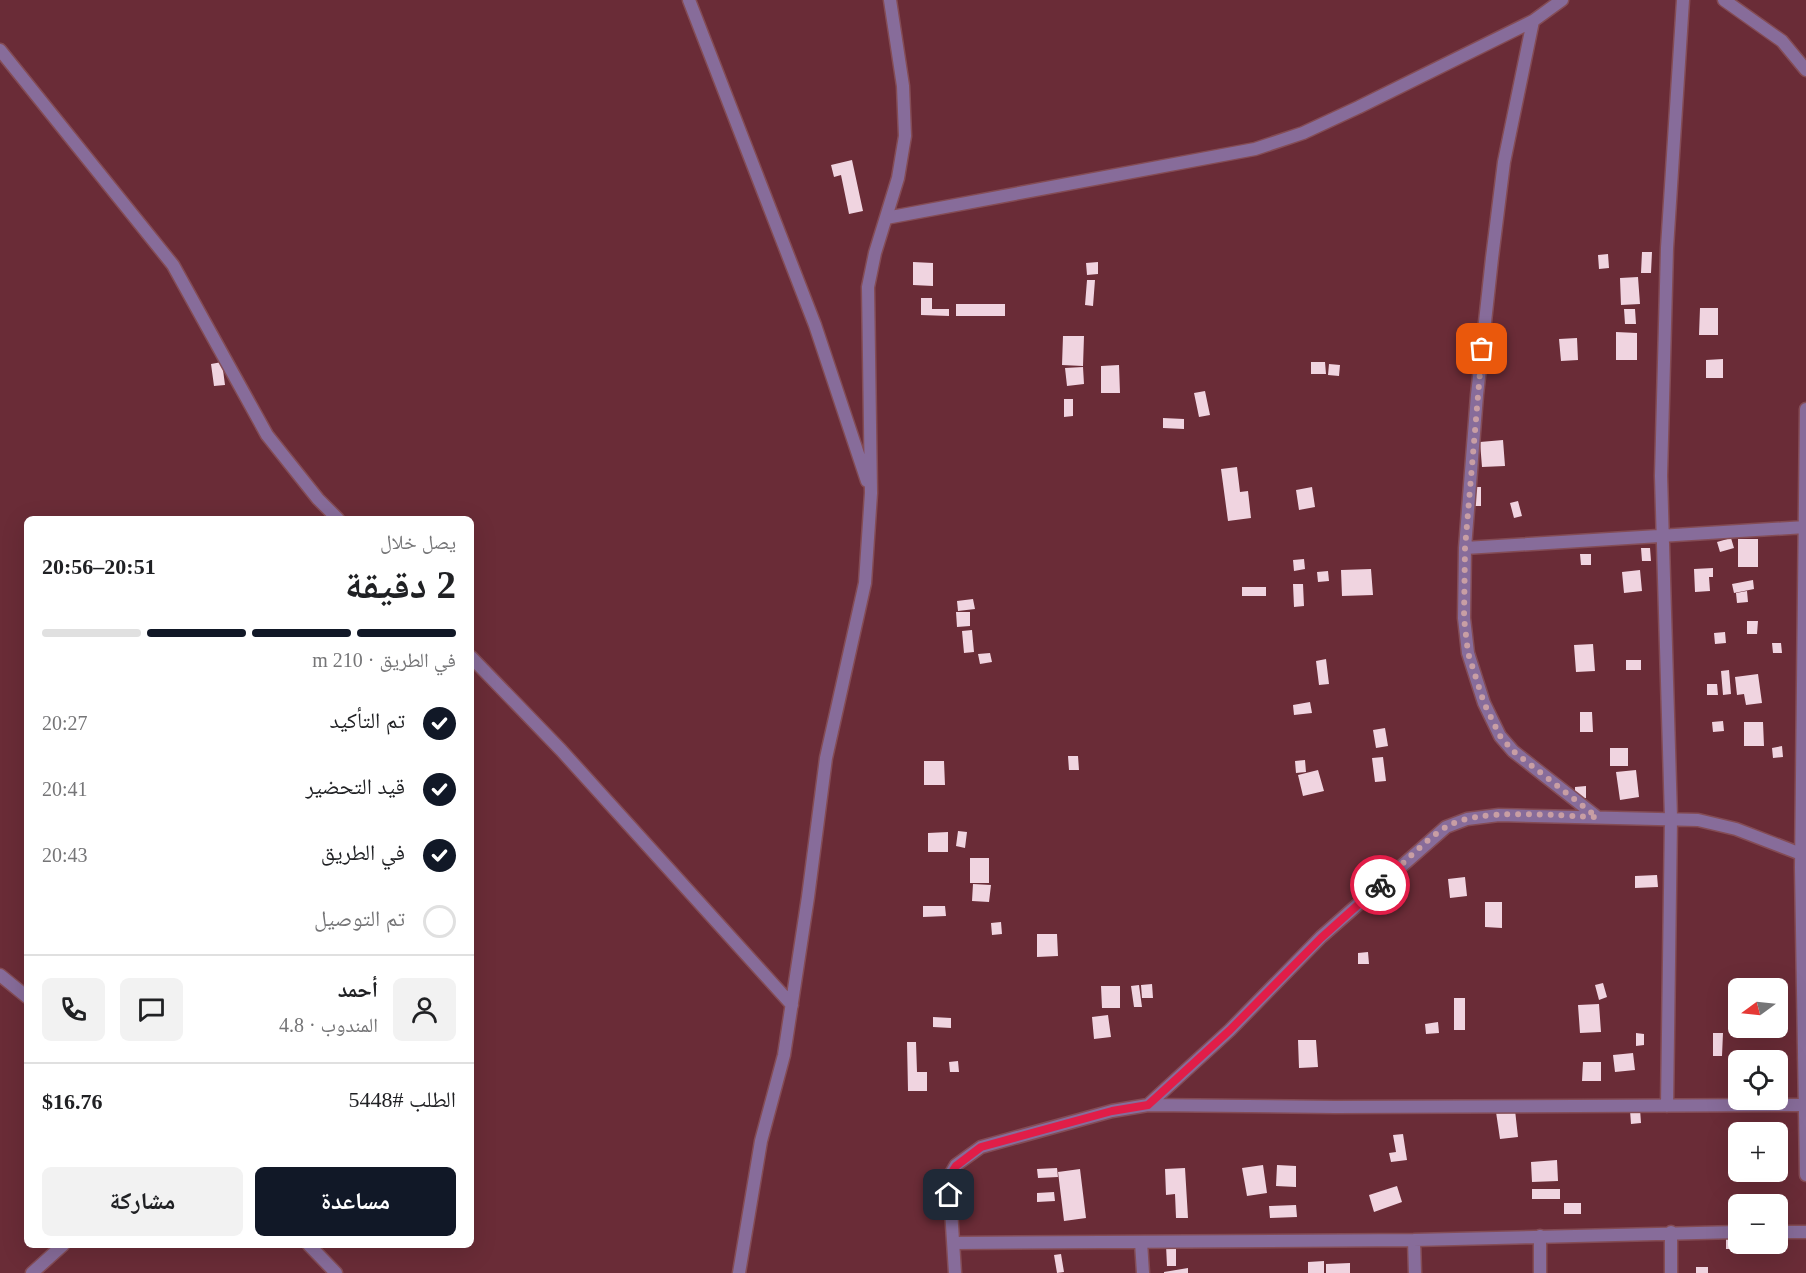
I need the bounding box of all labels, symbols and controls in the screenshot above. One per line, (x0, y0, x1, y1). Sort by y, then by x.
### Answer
pin (1456, 323, 1507, 374)
icon: bag (1465, 332, 1498, 365)
text: يصل خلال (380, 531, 456, 553)
text: 20:51–20:56 (42, 554, 156, 579)
text: 2 دقيقة (345, 563, 456, 606)
text: في الطريق · 210 m (312, 649, 456, 671)
icon: check (423, 707, 456, 740)
text: تم التأكيد (329, 708, 405, 733)
text: 20:27 (42, 712, 88, 734)
icon: check (423, 773, 456, 806)
text: قيد التحضير (306, 774, 405, 799)
text: 20:41 (42, 778, 88, 800)
icon: check (423, 839, 456, 872)
text: في الطريق (321, 840, 405, 865)
text: 20:43 (42, 844, 88, 866)
courier (1350, 855, 1410, 915)
icon: bike (1364, 869, 1397, 902)
text: تم التوصيل (314, 906, 405, 931)
text: أحمد (338, 977, 378, 1002)
button: phone (42, 978, 105, 1041)
button: chat (120, 978, 183, 1041)
button: person (393, 978, 456, 1041)
north arrow (1728, 978, 1788, 1038)
map controls (1728, 978, 1788, 1254)
text: المندوب · 4.8 (279, 1014, 378, 1036)
button: locate (1728, 1050, 1788, 1110)
text: الطلب #5448 (348, 1087, 456, 1112)
text: $16.76 (42, 1089, 103, 1114)
button: + (1728, 1122, 1788, 1182)
button: مشاركة (42, 1167, 243, 1236)
button: مساعدة (255, 1167, 456, 1236)
pin (923, 1169, 974, 1220)
icon: home (932, 1178, 965, 1211)
button: − (1728, 1194, 1788, 1254)

